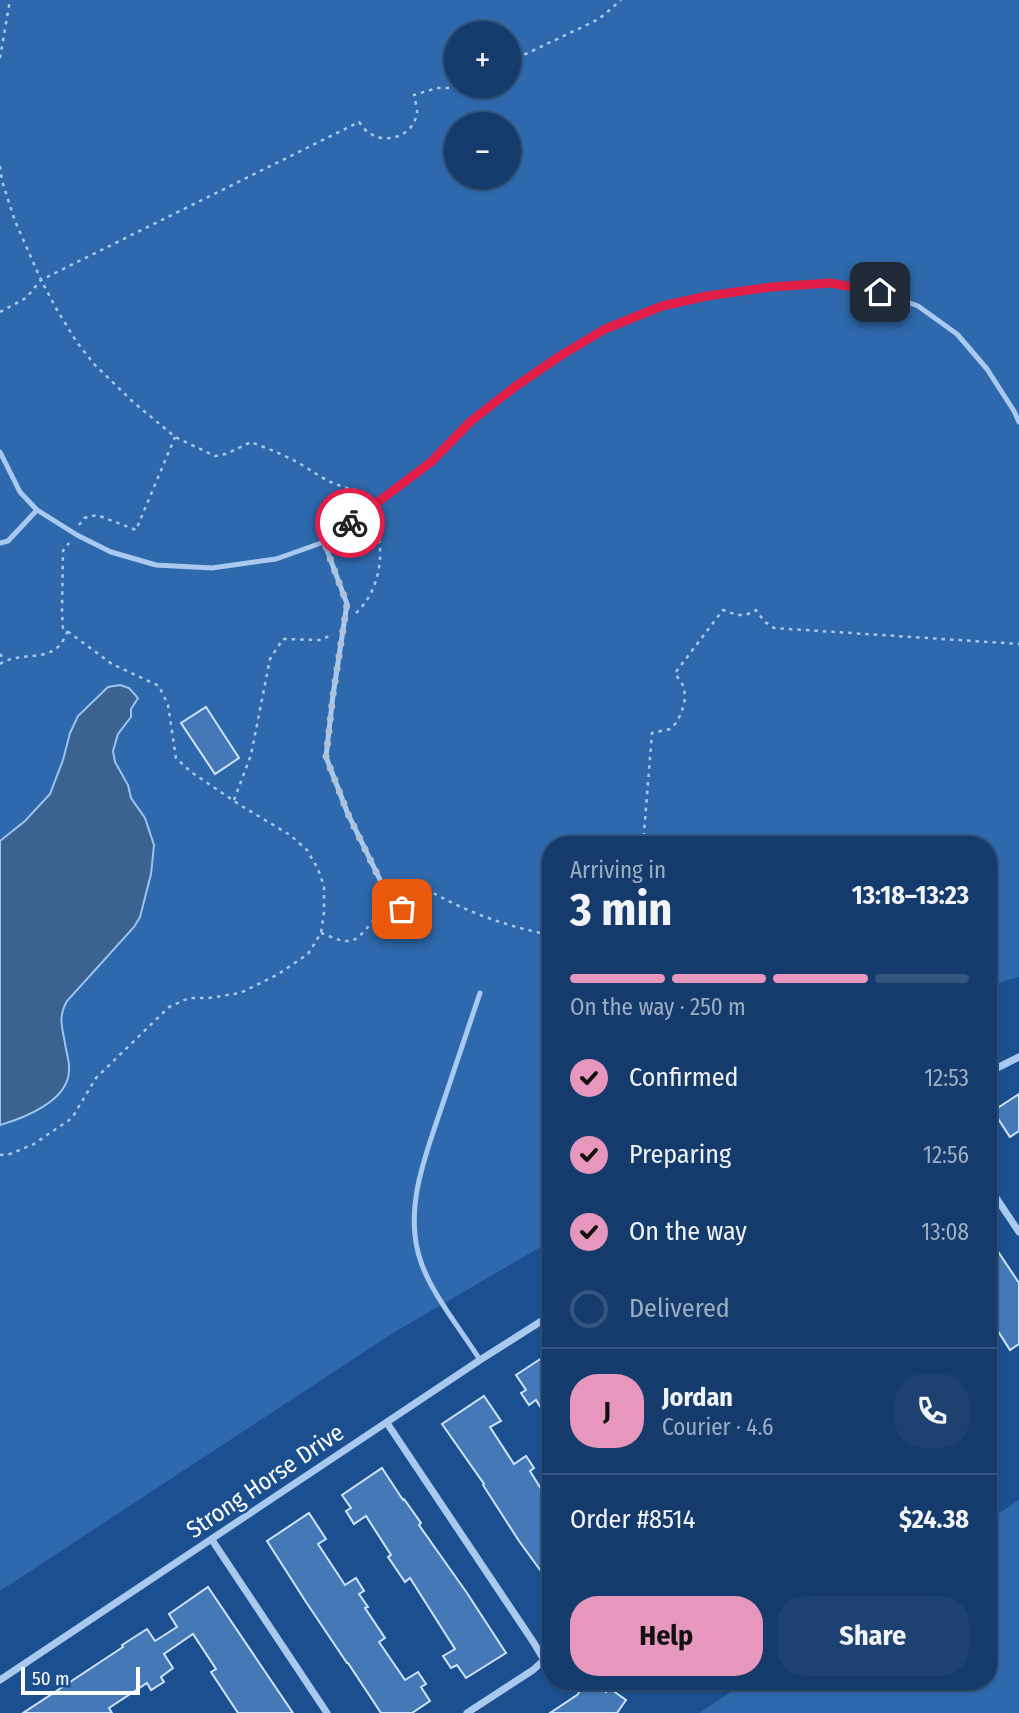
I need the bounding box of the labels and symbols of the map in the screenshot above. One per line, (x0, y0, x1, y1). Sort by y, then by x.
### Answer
pin (850, 262, 910, 322)
courier (315, 488, 385, 558)
pin (372, 879, 432, 939)
street label: Strong Horse Drive (181, 1418, 349, 1544)
scale bar (21, 1664, 140, 1696)

